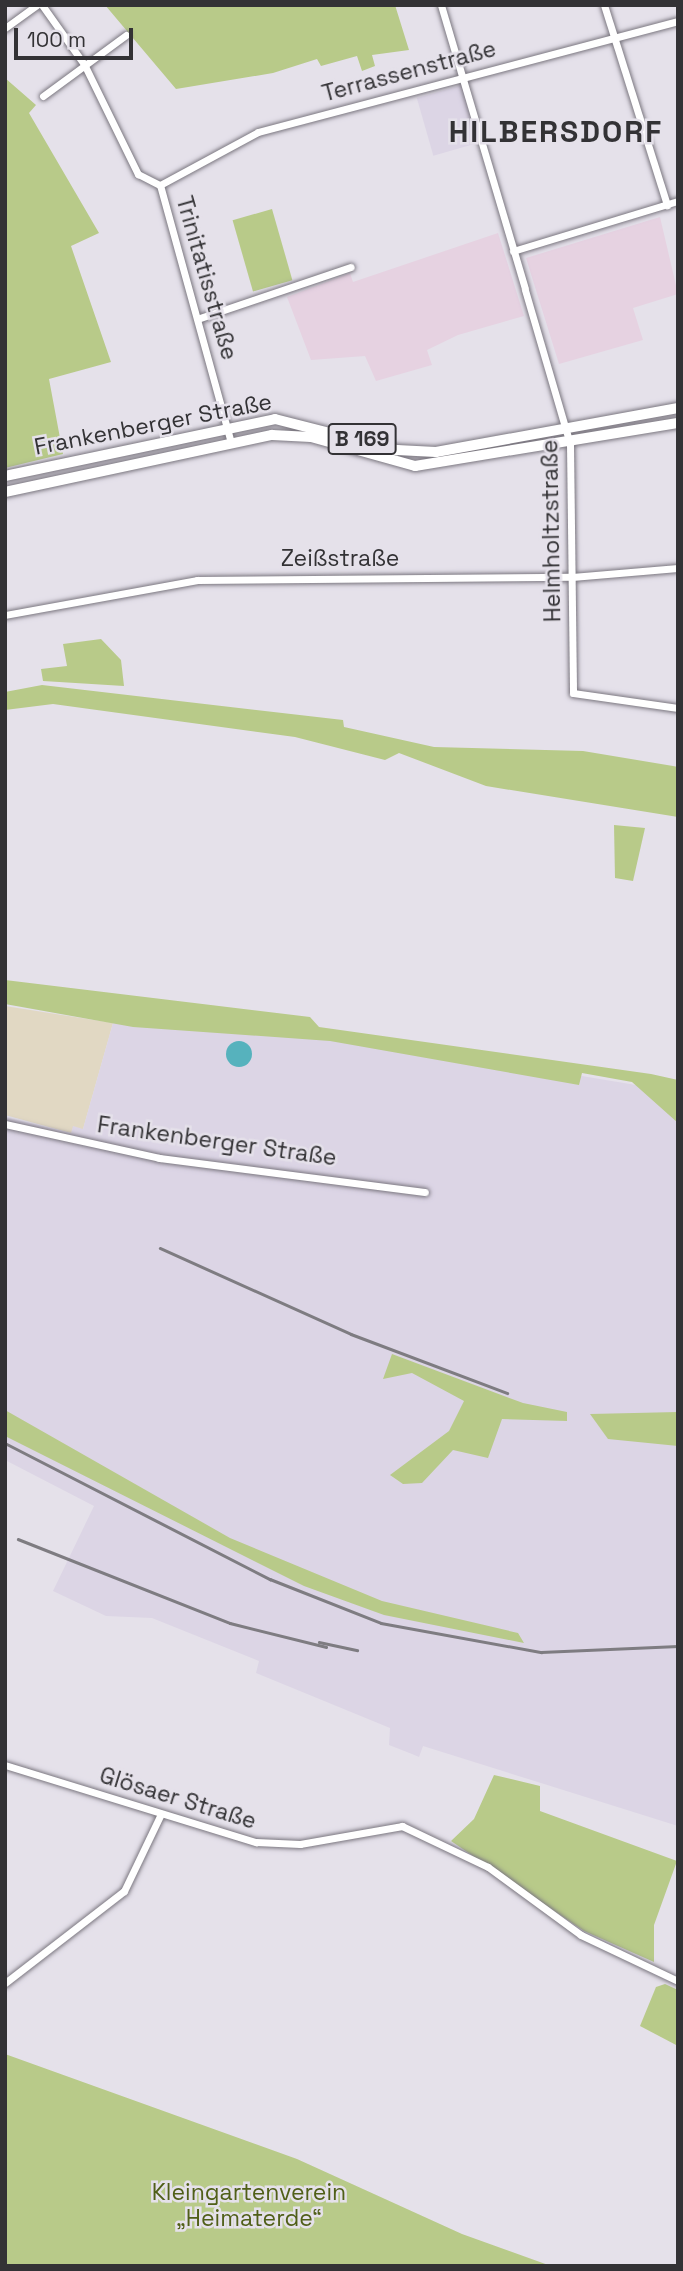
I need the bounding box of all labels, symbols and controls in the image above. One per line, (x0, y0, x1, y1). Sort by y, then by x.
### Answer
scale bar (18, 14, 136, 58)
text: 100 m (27, 26, 86, 53)
street label: Terrassenstraße (319, 35, 499, 107)
district label: HILBERSDORF (450, 114, 662, 150)
street label: Trinitatisstraße (170, 193, 244, 363)
street label: Frankenberger Straße (32, 387, 274, 461)
road number: B 169 (327, 422, 397, 457)
street label: Helmholtzstraße (536, 439, 566, 623)
street label: Zeißstraße (281, 544, 399, 572)
street label: Frankenberger Straße (96, 1111, 338, 1171)
street label: Glösaer Straße (96, 1761, 260, 1835)
park label: Kleingartenverein „Heimaterde“ (152, 2178, 346, 2232)

